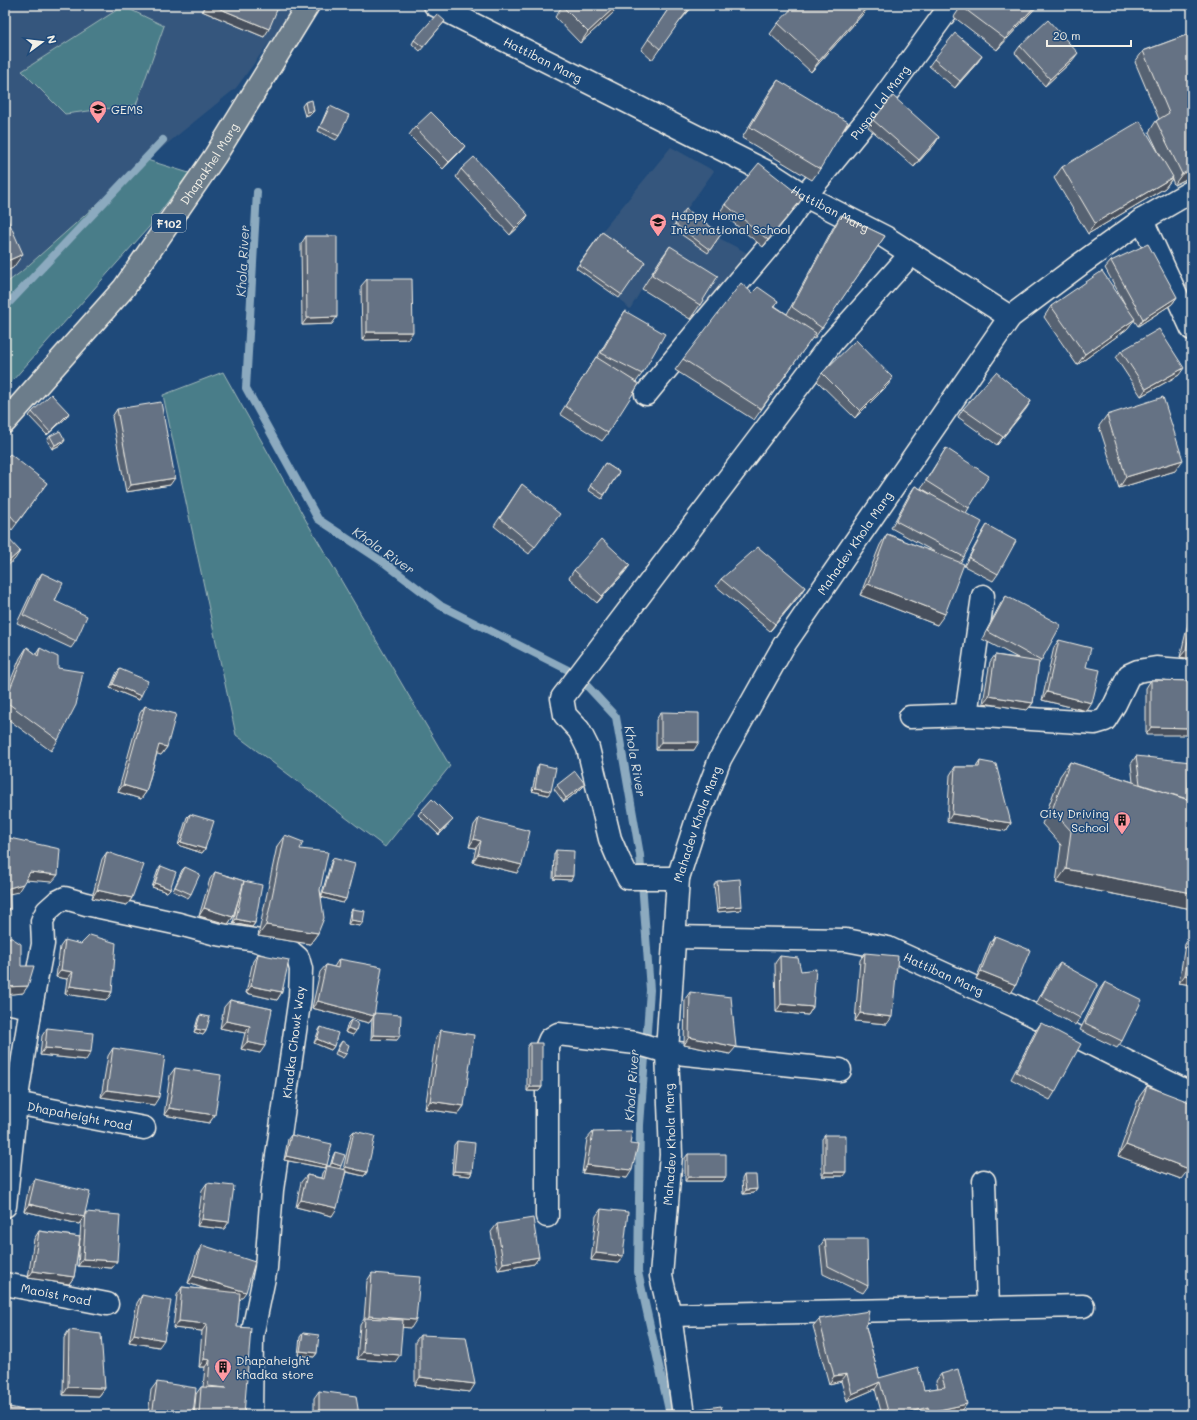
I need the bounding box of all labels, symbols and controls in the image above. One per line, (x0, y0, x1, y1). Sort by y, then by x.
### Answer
north arrow (22, 22, 62, 62)
scale bar (1047, 22, 1131, 48)
text: 20 m (1053, 27, 1081, 43)
text: N (44, 33, 60, 45)
street label: Hattiban Marg (501, 33, 585, 86)
street label: Puspa Lal Marg (846, 62, 913, 143)
school or university icon: GEMS (88, 99, 108, 124)
place label: GEMS (111, 101, 143, 117)
street label: Dhapakhel Marg (176, 119, 242, 207)
street label: Hattiban Marg (788, 181, 872, 236)
place label: Happy Home International School (671, 207, 791, 237)
school or university icon: Happy Home International School (648, 212, 668, 237)
road number: F102 (152, 214, 186, 232)
water label: Khola River (232, 224, 252, 298)
street label: Mahadev Khola Marg (813, 488, 896, 598)
water label: Khola River (350, 522, 419, 578)
water label: Khola River (621, 724, 651, 798)
street label: Mahadev Khola Marg (669, 764, 725, 884)
place label: City Driving School (1040, 805, 1109, 835)
building icon: City Driving School (1112, 810, 1132, 835)
street label: Hattiban Marg (901, 948, 986, 999)
street label: Khadka Chowk Way (278, 985, 308, 1099)
water label: Khola River (620, 1048, 642, 1122)
street label: Mahadev Khola Marg (659, 1083, 679, 1206)
street label: Dhapaheight road (26, 1097, 134, 1134)
street label: Maoist road (20, 1279, 93, 1309)
place label: Dhapaheight khadka store (236, 1352, 314, 1382)
building icon: Dhapaheight khadka store (213, 1357, 233, 1382)

